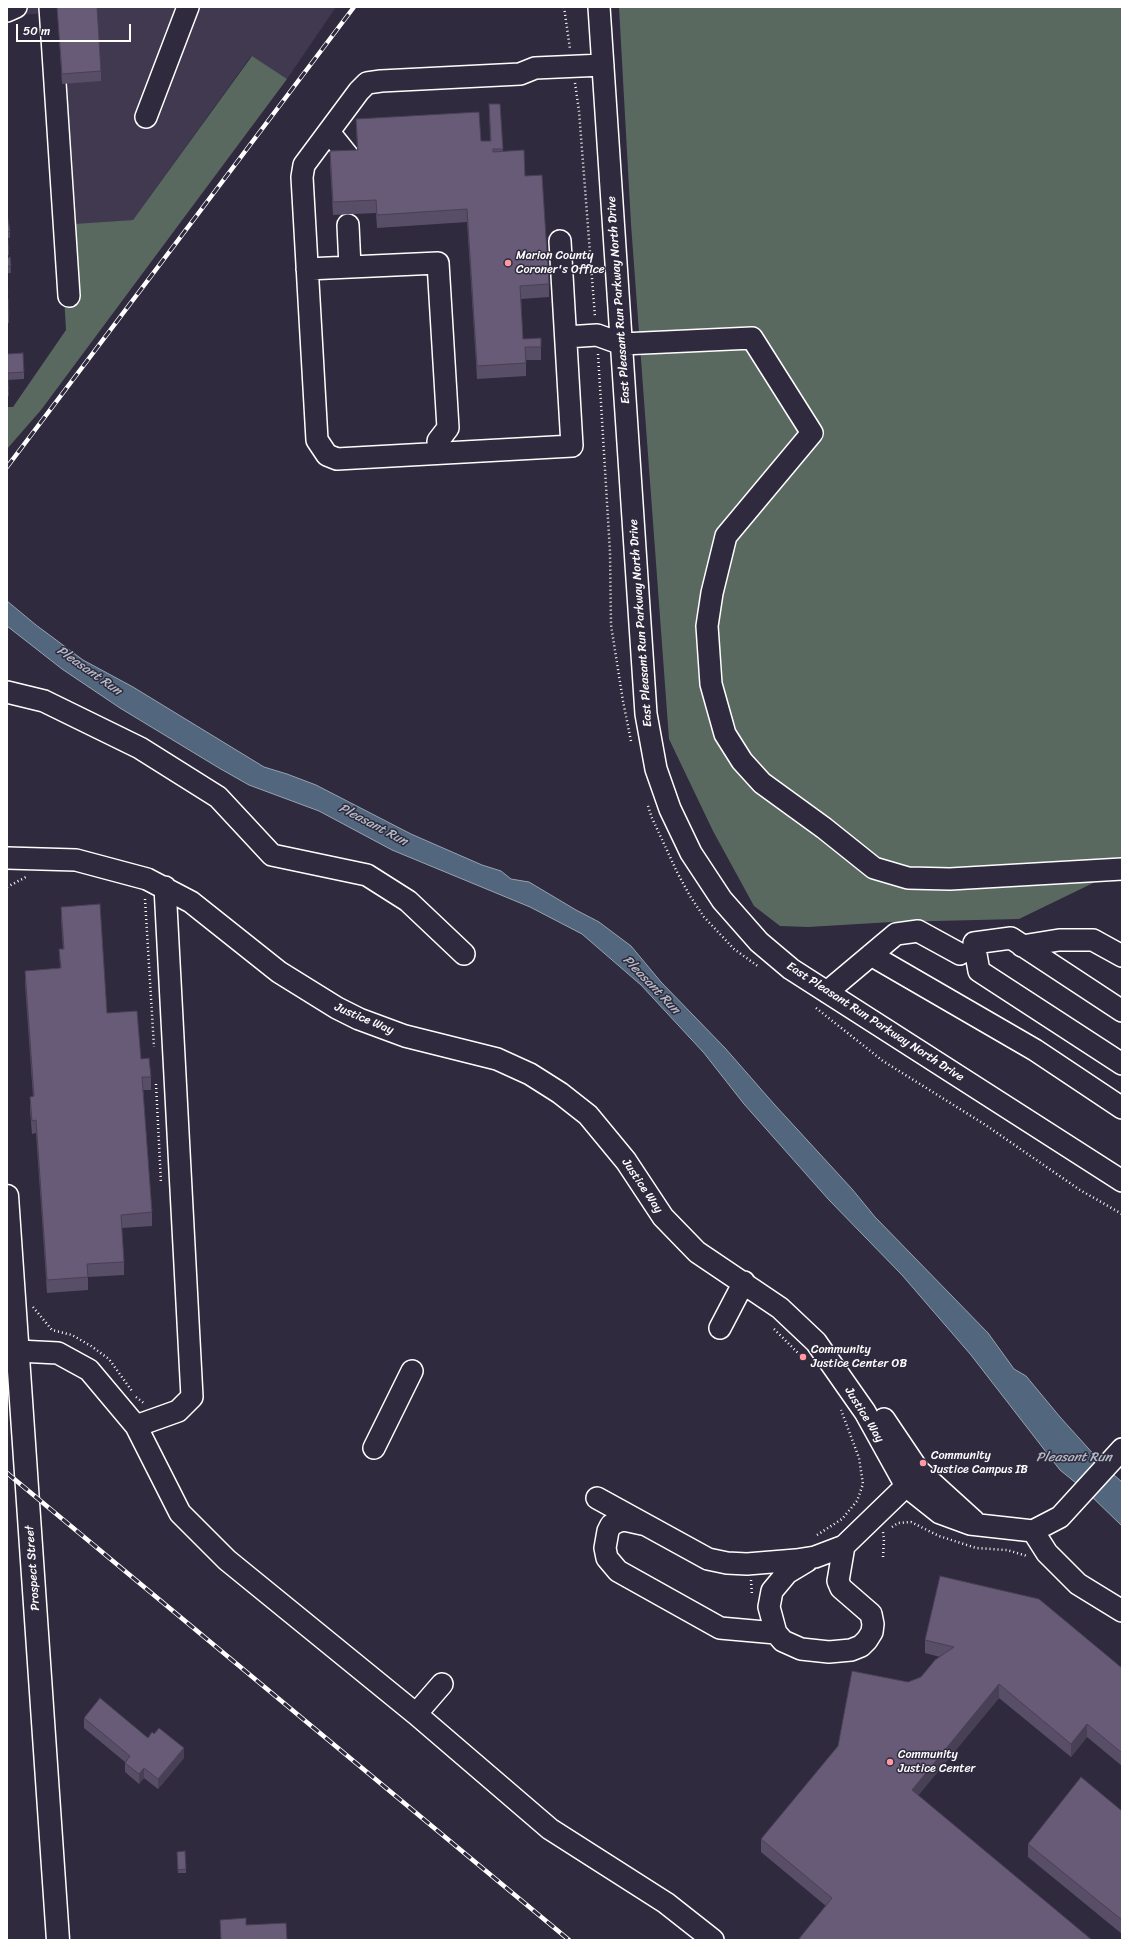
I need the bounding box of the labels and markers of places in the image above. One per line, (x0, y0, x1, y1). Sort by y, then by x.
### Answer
place label: Marion County Coroner's Office (516, 249, 605, 277)
marker: Marion County Coroner's Office (503, 258, 513, 268)
place label: Community Justice Center OB (811, 1343, 907, 1371)
marker: Community Justice Center OB (798, 1352, 808, 1362)
place label: Community Justice Campus IB (931, 1449, 1028, 1477)
marker: Community Justice Campus IB (918, 1458, 928, 1468)
place label: Community Justice Center (898, 1748, 975, 1776)
marker: Community Justice Center (885, 1757, 895, 1767)

